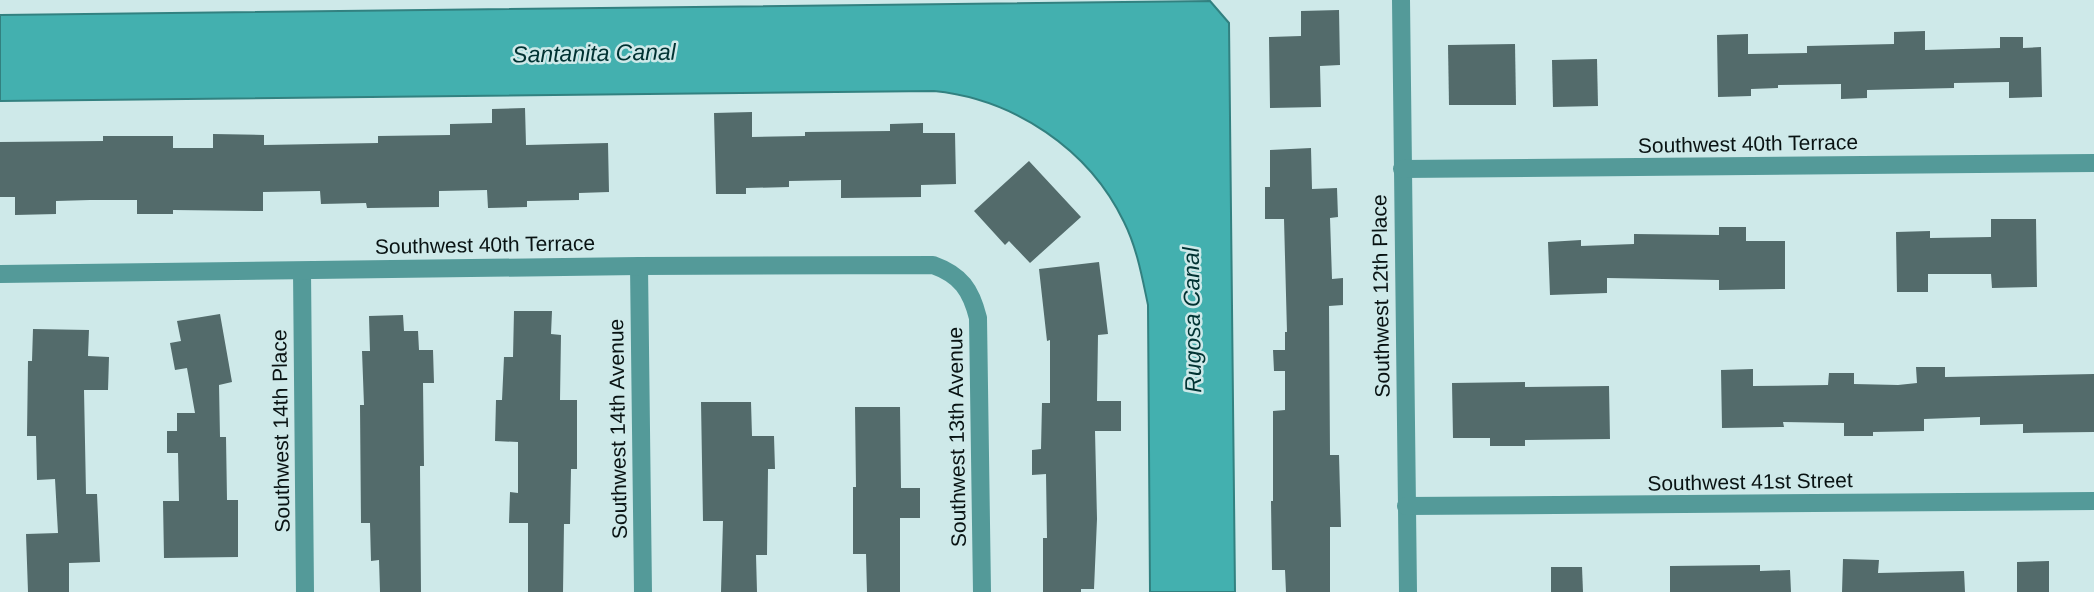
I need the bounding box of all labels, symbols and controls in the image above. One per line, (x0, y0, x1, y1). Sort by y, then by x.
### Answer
water label: Santanita Canal (512, 39, 677, 67)
street label: Southwest 40th Terrace (1638, 130, 1858, 157)
street label: Southwest 12th Place (1367, 194, 1394, 398)
street label: Southwest 40th Terrace (375, 231, 595, 258)
water label: Rugosa Canal (1178, 246, 1206, 393)
street label: Southwest 14th Avenue (604, 319, 631, 539)
street label: Southwest 13th Avenue (943, 327, 970, 547)
street label: Southwest 14th Place (267, 329, 294, 533)
street label: Southwest 41st Street (1647, 468, 1853, 495)

